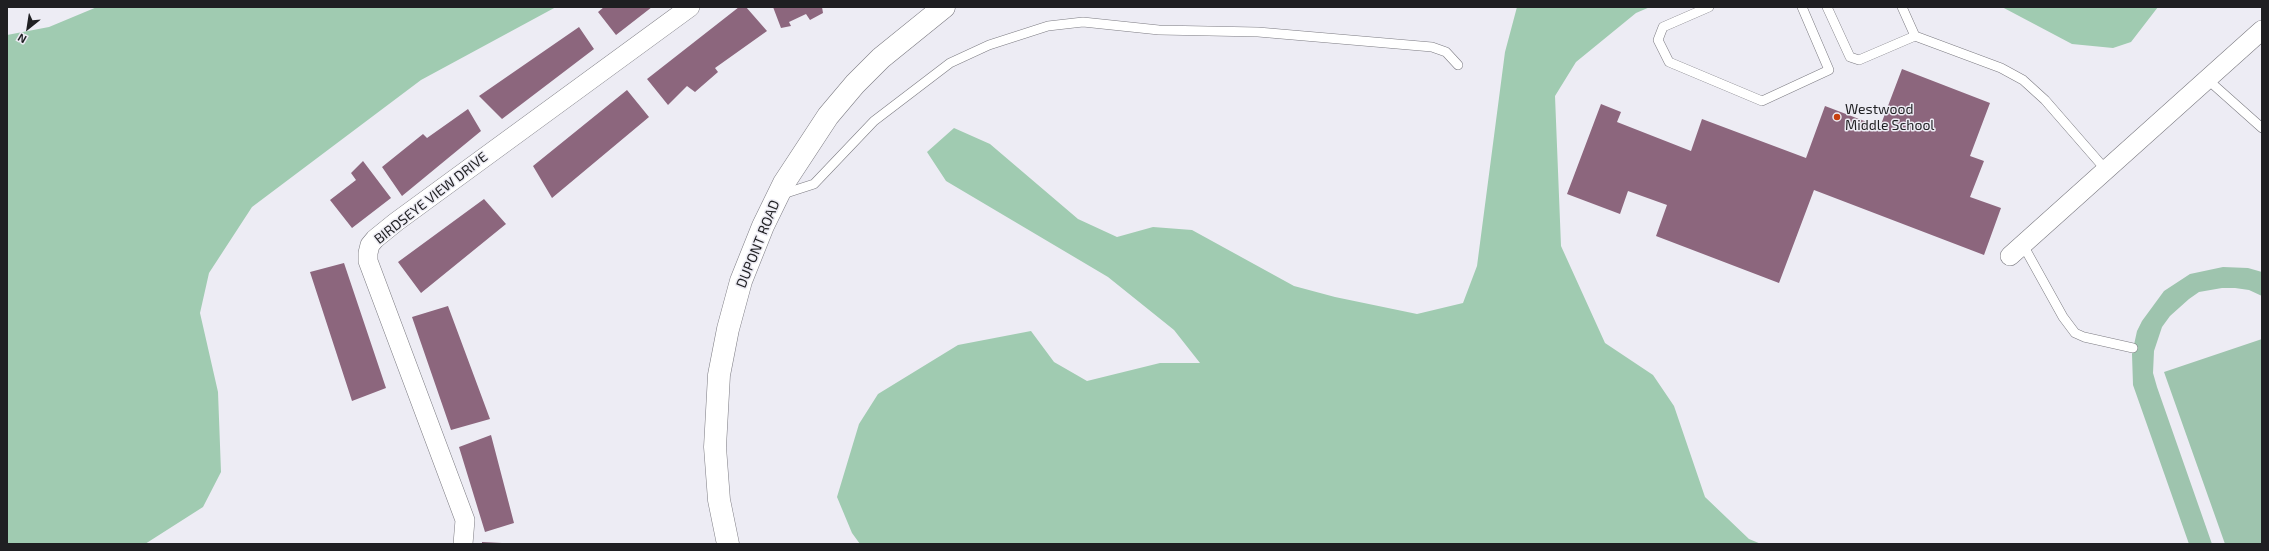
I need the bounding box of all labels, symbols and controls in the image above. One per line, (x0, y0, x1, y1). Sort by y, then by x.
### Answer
north arrow (8, 8, 48, 48)
text: N (15, 31, 28, 46)
place label: Westwood Middle School (1845, 101, 1934, 134)
marker: Westwood Middle School (1832, 112, 1842, 122)
street label: BIRDSEYE VIEW DRIVE (371, 149, 491, 247)
street label: DUPONT ROAD (733, 198, 783, 290)

